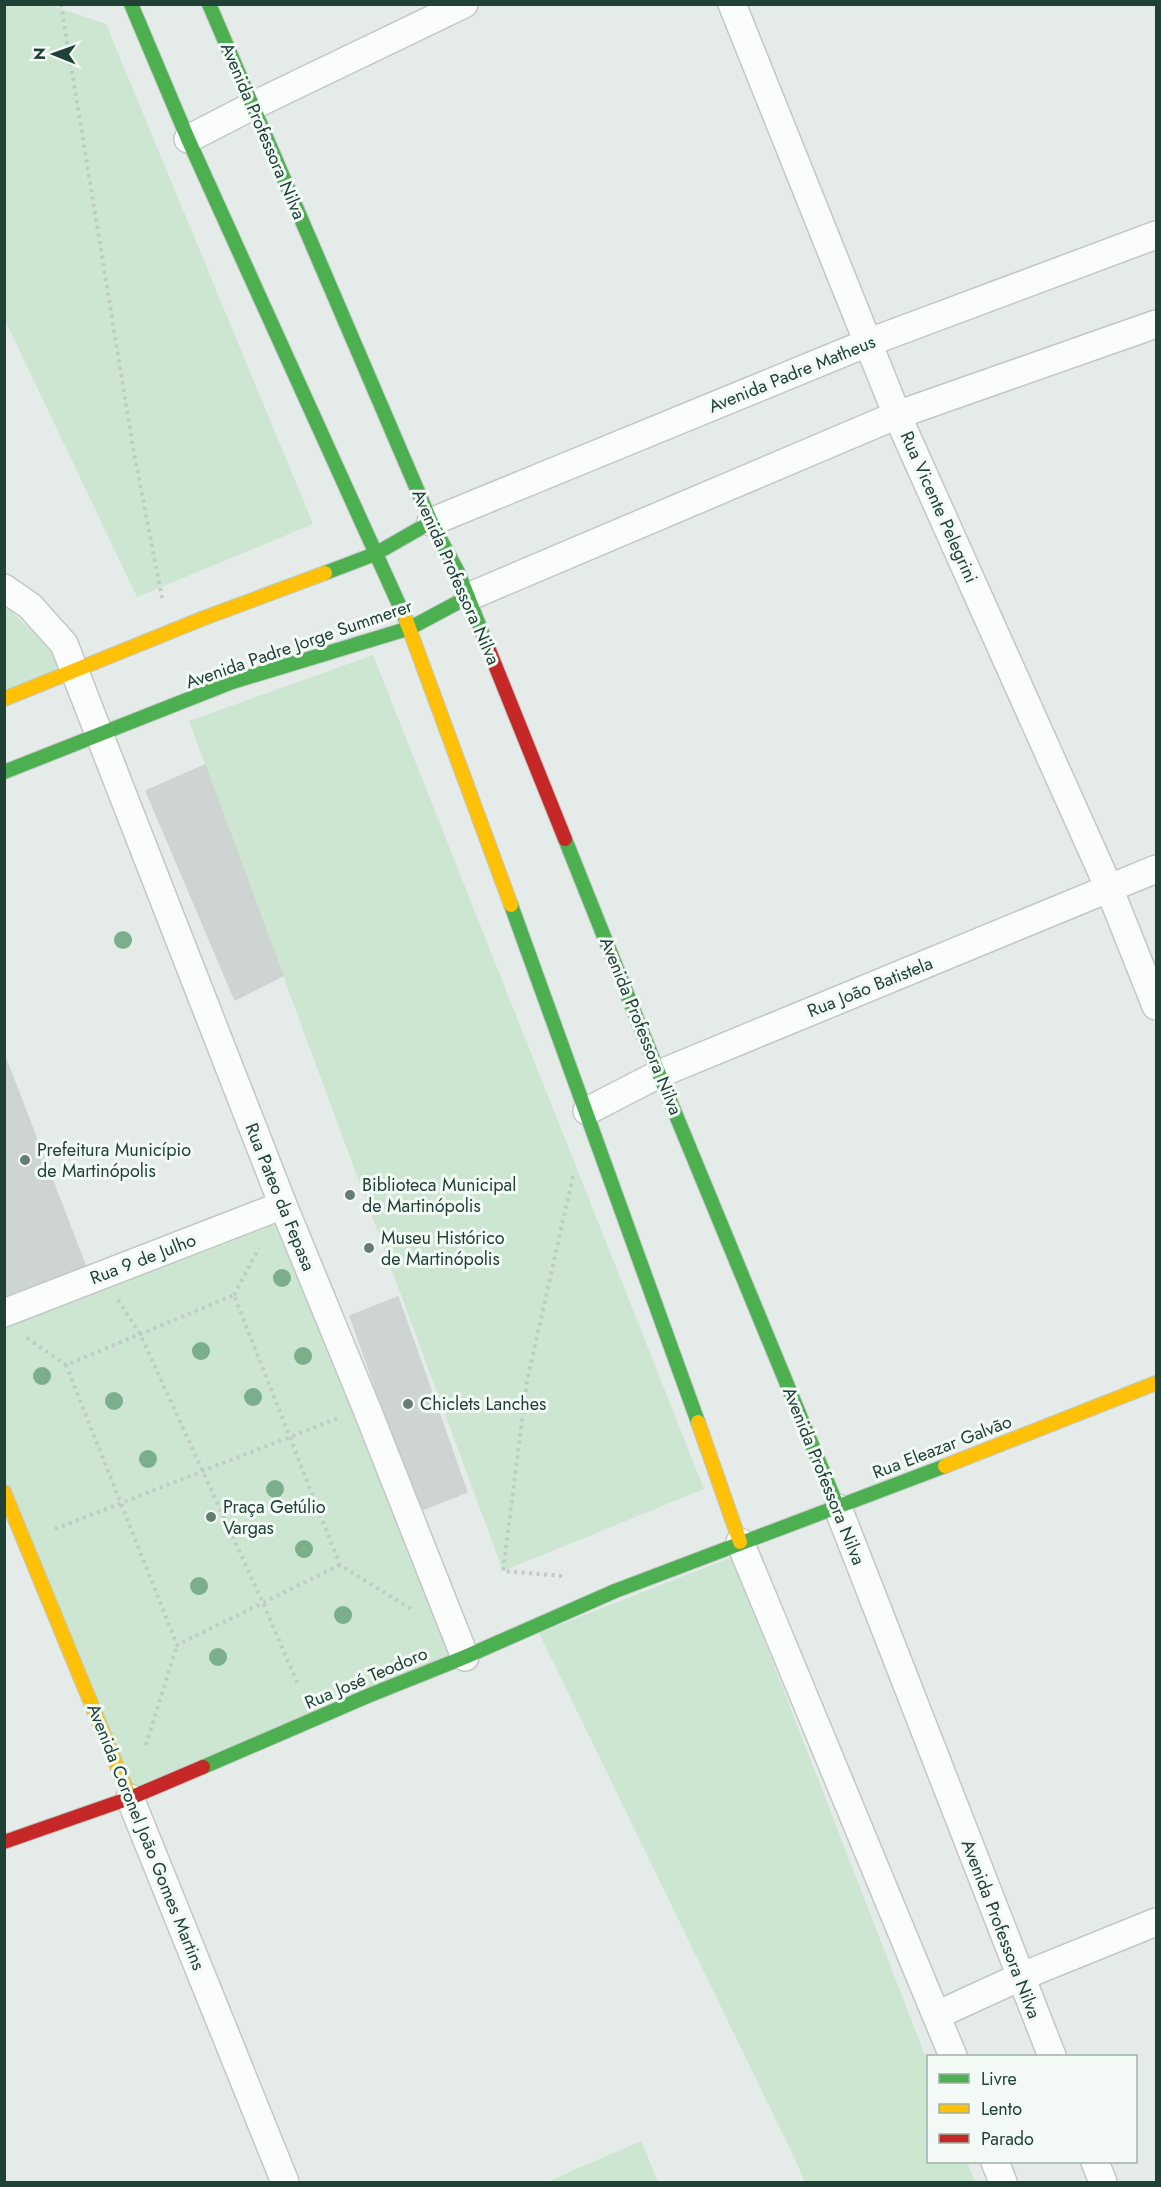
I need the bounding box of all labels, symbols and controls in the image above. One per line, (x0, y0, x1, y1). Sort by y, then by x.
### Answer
north arrow (24, 24, 84, 84)
street label: Avenida Professora Nilva (214, 39, 312, 223)
text: N (28, 47, 51, 60)
street label: Avenida Padre Matheus (705, 329, 879, 419)
street label: Rua Vicente Pelegrini (894, 427, 984, 587)
street label: Avenida Professora Nilva (405, 485, 507, 669)
street label: Avenida Padre Jorge Summerer (182, 593, 417, 695)
street label: Avenida Professora Nilva (593, 933, 689, 1119)
street label: Rua João Batistela (803, 950, 937, 1024)
street label: Rua Pateo da Fepasa (238, 1119, 322, 1275)
place label: Prefeitura Município de Martinópolis (37, 1137, 191, 1184)
marker: Prefeitura Município de Martinópolis (18, 1153, 32, 1167)
place label: Biblioteca Municipal de Martinópolis (362, 1172, 516, 1219)
marker: Biblioteca Municipal de Martinópolis (343, 1188, 357, 1202)
place label: Museu Histórico de Martinópolis (381, 1225, 505, 1272)
street label: Rua 9 de Julho (86, 1227, 200, 1291)
marker: Museu Histórico de Martinópolis (362, 1241, 376, 1255)
street label: Avenida Professora Nilva (776, 1383, 872, 1569)
place label: Chiclets Lanches (420, 1391, 546, 1417)
marker: Chiclets Lanches (401, 1397, 415, 1411)
street label: Rua Eleazar Galvão (869, 1408, 1016, 1486)
place label: Praça Getúlio Vargas (223, 1494, 326, 1541)
marker: Praça Getúlio Vargas (204, 1510, 218, 1524)
street label: Rua José Teodoro (301, 1640, 432, 1716)
street label: Avenida Coronel João Gomes Martins (80, 1700, 212, 1974)
street label: Avenida Professora Nilva (955, 1836, 1047, 2022)
legend (927, 2055, 1137, 2163)
text: Livre (981, 2066, 1017, 2092)
text: Lento (981, 2096, 1022, 2122)
text: Parado (981, 2126, 1034, 2152)

